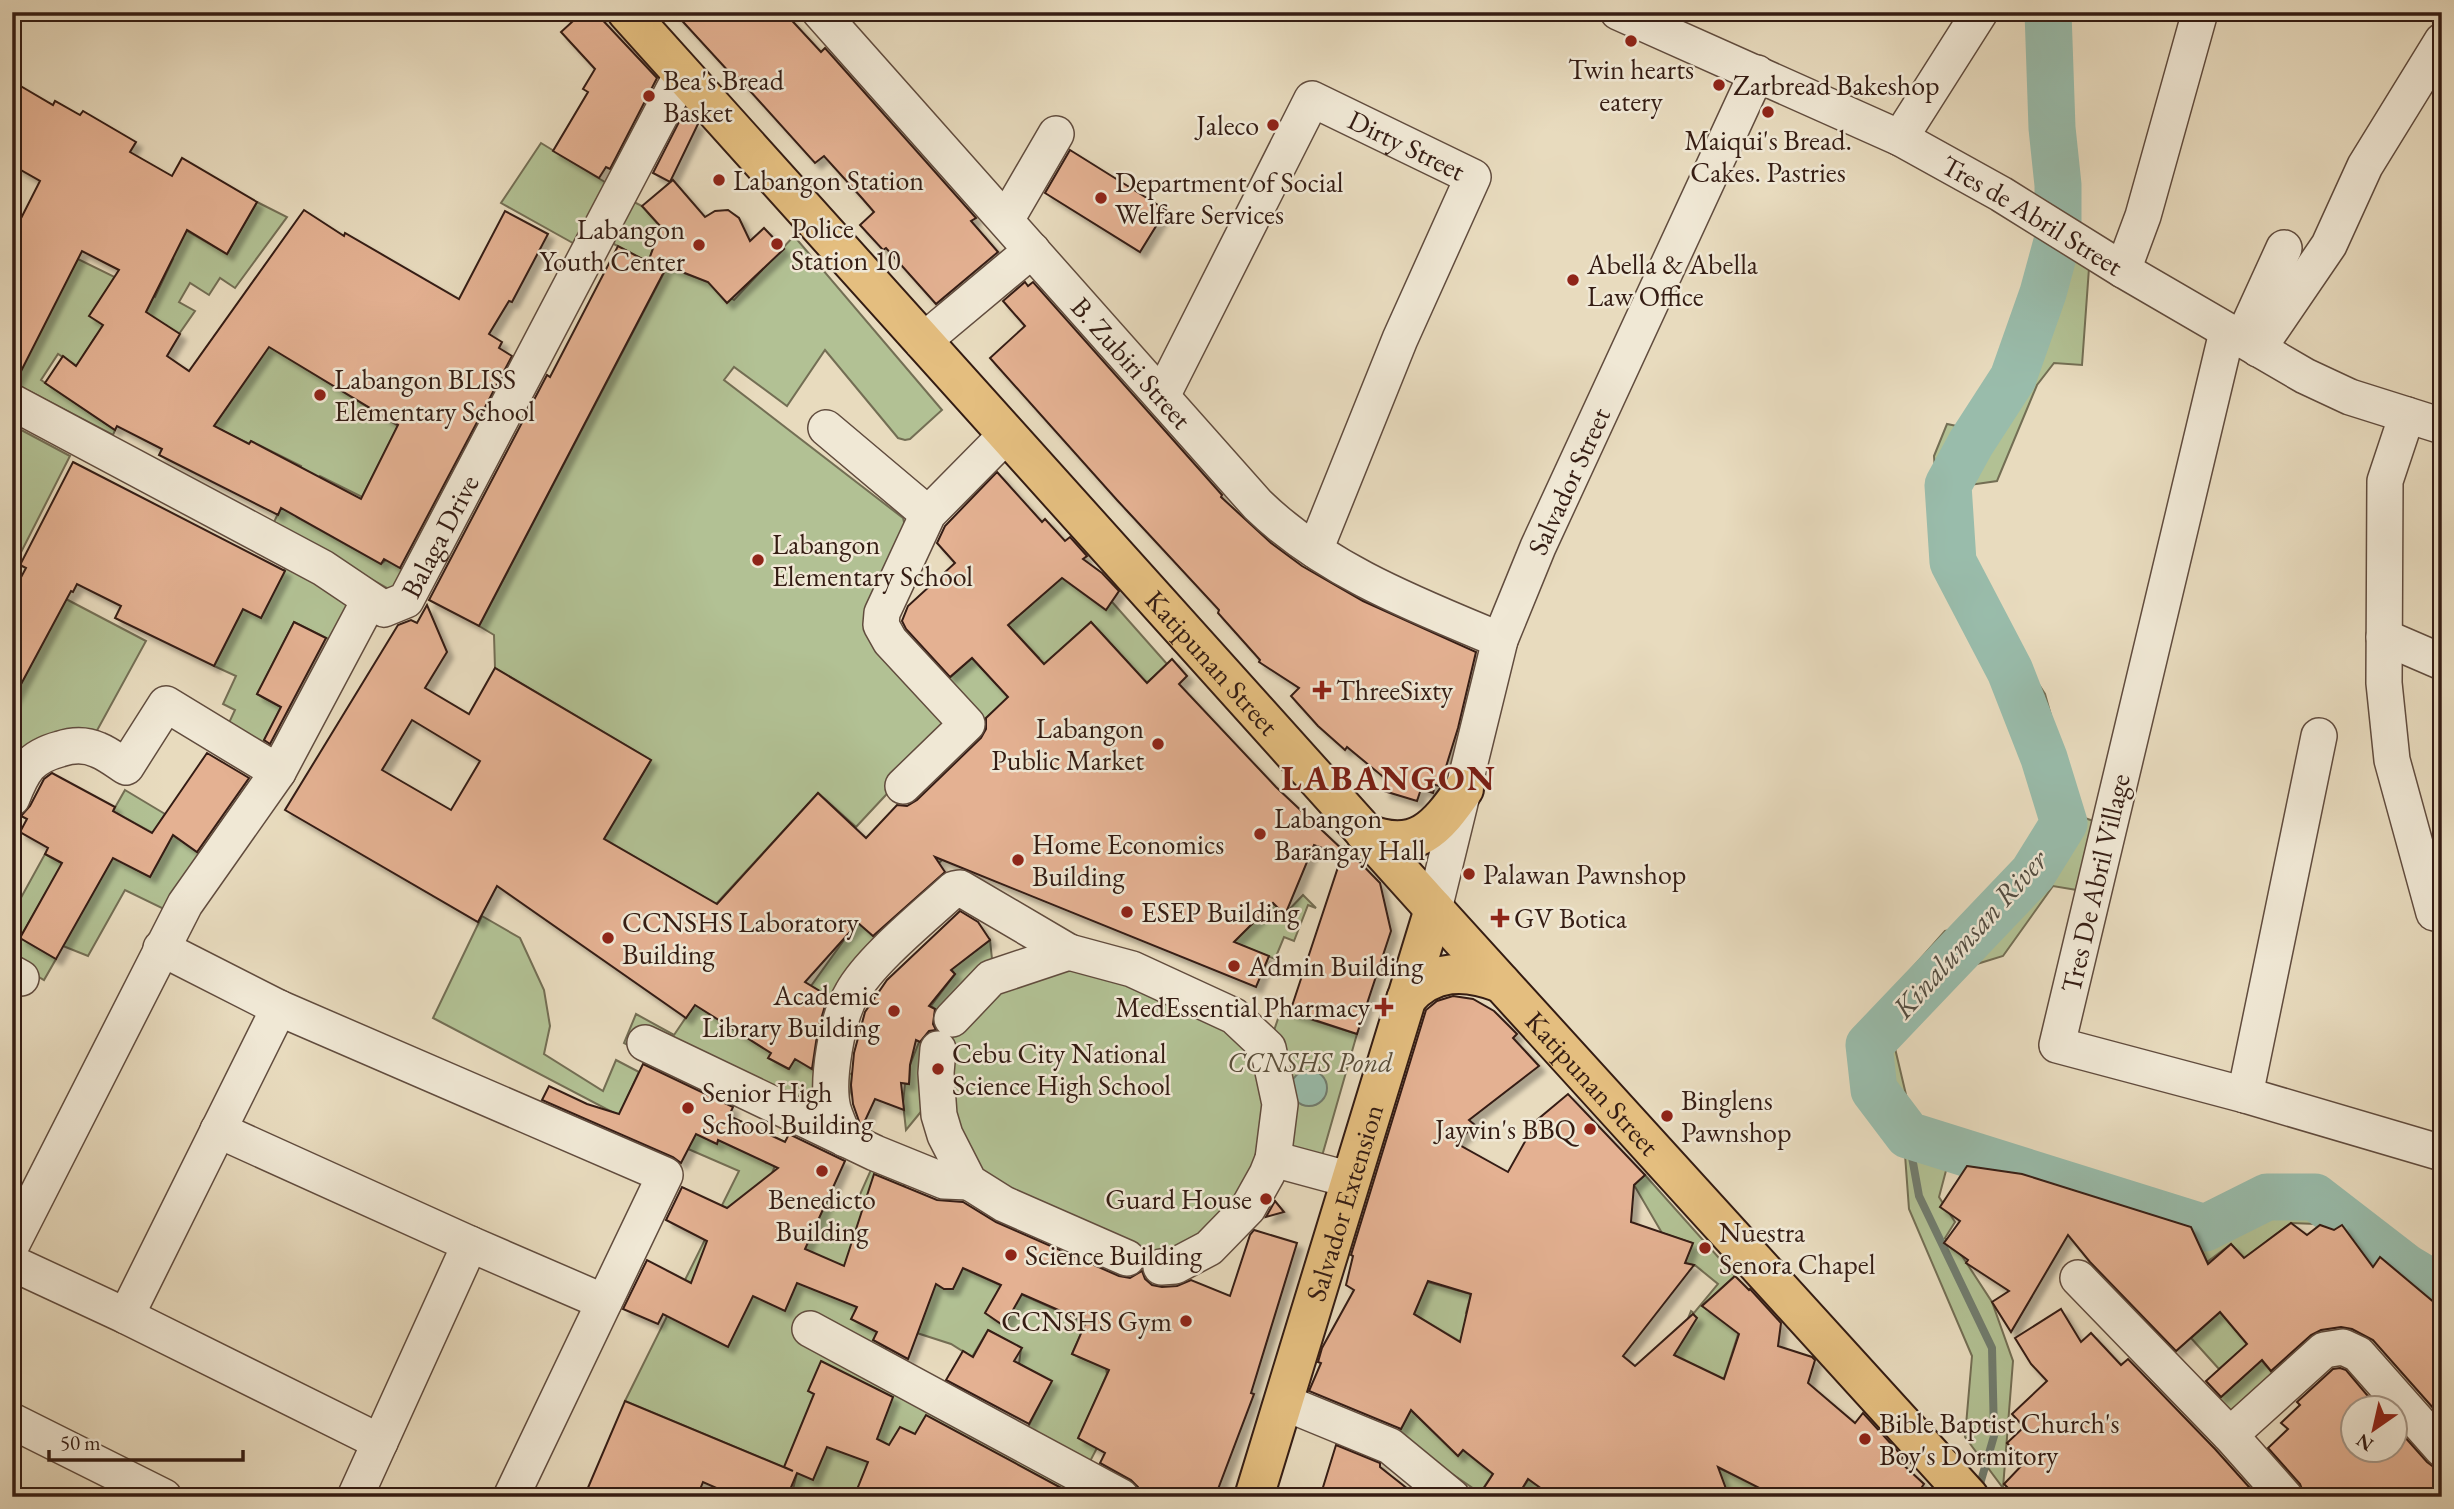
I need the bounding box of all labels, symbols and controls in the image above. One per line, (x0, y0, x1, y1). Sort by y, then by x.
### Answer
marker: Twin hearts eatery (1623, 33, 1639, 49)
place label: Twin hearts eatery (1568, 51, 1694, 119)
place label: Bea's Bread Basket (663, 62, 785, 130)
place label: Zarbread Bakeshop (1733, 67, 1940, 103)
marker: Zarbread Bakeshop (1711, 77, 1727, 93)
marker: Bea's Bread Basket (641, 88, 657, 104)
street label: Dirty Street (1342, 101, 1471, 189)
marker: Maiqui's Bread. Cakes. Pastries (1760, 104, 1776, 120)
place label: Jaleco (1194, 107, 1259, 143)
marker: Jaleco (1265, 117, 1281, 133)
place label: Maiqui's Bread. Cakes. Pastries (1684, 122, 1852, 190)
street label: Tres de Abril Street (1935, 147, 2130, 284)
place label: Labangon Station (733, 162, 924, 198)
place label: Department of Social Welfare Services (1115, 164, 1344, 232)
marker: Labangon Station (711, 172, 727, 188)
marker: Department of Social Welfare Services (1093, 190, 1109, 206)
place label: Police Station 10 (791, 210, 901, 278)
place label: Labangon Youth Center (540, 211, 686, 279)
marker: Police Station 10 (769, 236, 785, 252)
marker: Labangon Youth Center (691, 237, 707, 253)
place label: Abella & Abella Law Office (1586, 246, 1759, 314)
marker: Abella & Abella Law Office (1565, 272, 1581, 288)
street label: B. Zubiri Street (1063, 289, 1200, 436)
place label: Labangon BLISS Elementary School (334, 361, 535, 429)
marker: Labangon BLISS Elementary School (312, 387, 328, 403)
street label: Salvador Street (1519, 401, 1618, 560)
street label: Balaga Drive (392, 468, 487, 604)
place label: Labangon Elementary School (772, 526, 973, 594)
marker: Labangon Elementary School (750, 552, 766, 568)
street label: Katipunan Street (1138, 582, 1287, 743)
place label: ThreeSixty (1336, 672, 1454, 708)
marker: ThreeSixty (1314, 682, 1330, 698)
place label: Labangon Public Market (991, 710, 1144, 778)
marker: Labangon Public Market (1150, 736, 1166, 752)
district label: LABANGON (1281, 755, 1497, 800)
street label: Tres De Abril Village (2052, 770, 2138, 996)
place label: Labangon Barangay Hall (1274, 800, 1425, 868)
place label: Home Economics Building (1032, 826, 1224, 894)
marker: Labangon Barangay Hall (1252, 826, 1268, 842)
water label: Kinalumsan River (1883, 840, 2057, 1027)
marker: Home Economics Building (1010, 852, 1026, 868)
place label: Palawan Pawnshop (1483, 856, 1686, 892)
marker: Palawan Pawnshop (1461, 866, 1477, 882)
place label: ESEP Building (1141, 894, 1300, 930)
place label: GV Botica (1514, 900, 1628, 936)
place label: CCNSHS Laboratory Building (622, 904, 860, 972)
marker: ESEP Building (1119, 904, 1135, 920)
marker: GV Botica (1492, 910, 1508, 926)
marker: CCNSHS Laboratory Building (600, 930, 616, 946)
place label: Admin Building (1247, 948, 1424, 984)
marker: Admin Building (1226, 958, 1242, 974)
place label: Academic Library Building (702, 977, 881, 1045)
place label: MedEssential Pharmacy (1115, 989, 1371, 1025)
marker: MedEssential Pharmacy (1376, 999, 1392, 1015)
marker: Academic Library Building (886, 1003, 902, 1019)
street label: Katipunan Street (1517, 1003, 1668, 1163)
place label: Cebu City National Science High School (952, 1035, 1171, 1103)
park label: CCNSHS Pond (1227, 1044, 1393, 1080)
marker: Cebu City National Science High School (930, 1061, 946, 1077)
place label: Senior High School Building (702, 1074, 874, 1142)
place label: Binglens Pawnshop (1681, 1082, 1792, 1150)
marker: Senior High School Building (680, 1100, 696, 1116)
street label: Salvador Extension (1297, 1100, 1391, 1305)
marker: Binglens Pawnshop (1659, 1108, 1675, 1124)
place label: Jayvin's BBQ (1433, 1111, 1580, 1147)
marker: Jayvin's BBQ (1582, 1121, 1598, 1137)
marker: Benedicto Building (814, 1163, 830, 1179)
place label: Benedicto Building (768, 1181, 876, 1249)
place label: Guard House (1105, 1181, 1252, 1217)
marker: Guard House (1258, 1191, 1274, 1207)
place label: Nuestra Senora Chapel (1719, 1214, 1876, 1282)
place label: Science Building (1025, 1237, 1203, 1273)
marker: Nuestra Senora Chapel (1697, 1240, 1713, 1256)
marker: Science Building (1003, 1247, 1019, 1263)
place label: CCNSHS Gym (1001, 1303, 1172, 1339)
marker: CCNSHS Gym (1178, 1313, 1194, 1329)
north arrow (2338, 1394, 2408, 1464)
place label: Bible Baptist Church's Boy's Dormitory (1879, 1405, 2120, 1473)
scale bar (49, 1418, 243, 1462)
text: N (2351, 1428, 2378, 1457)
text: 50 m (60, 1429, 101, 1456)
marker: Bible Baptist Church's Boy's Dormitory (1857, 1431, 1873, 1447)

